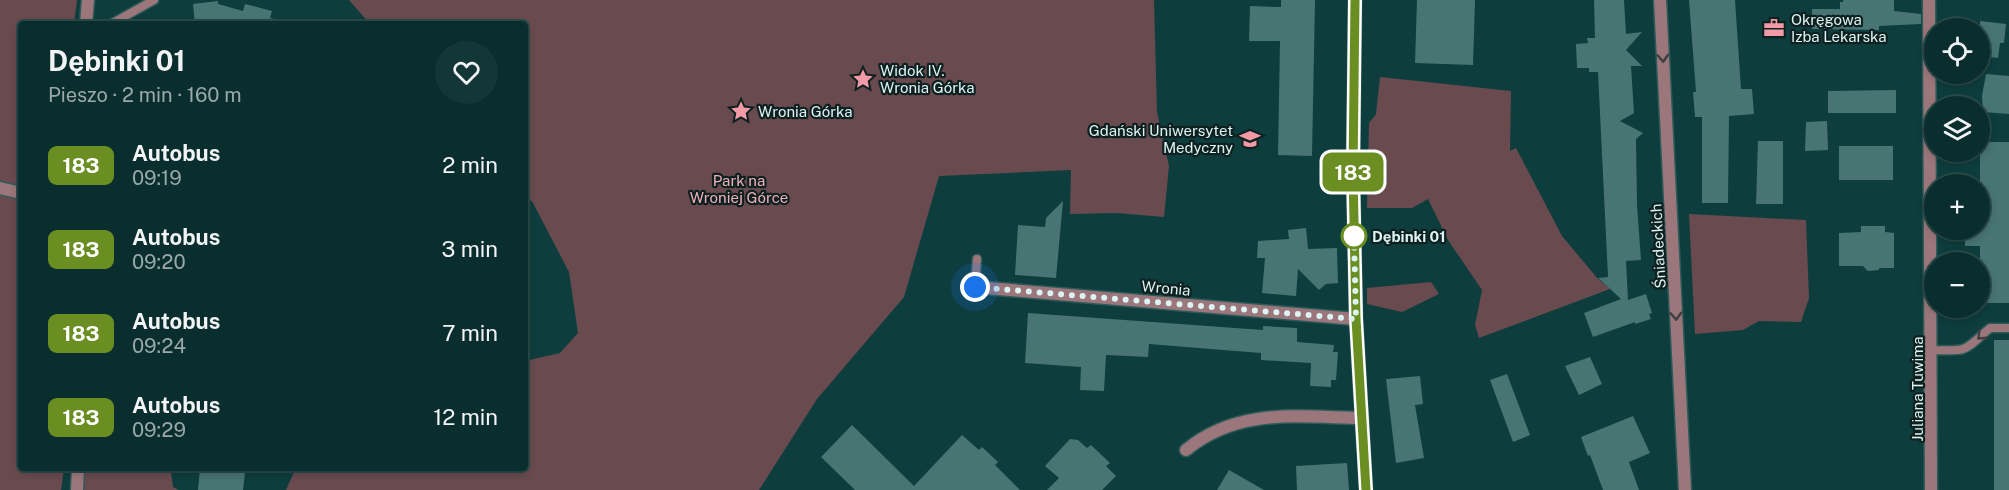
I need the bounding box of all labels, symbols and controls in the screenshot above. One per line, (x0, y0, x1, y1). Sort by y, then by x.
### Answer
place label: Okręgowa Izba Lekarska (1791, 11, 1887, 45)
office icon: Okręgowa Izba Lekarska (1762, 16, 1786, 40)
map controls (1924, 18, 1990, 318)
button: locate (1924, 18, 1990, 84)
button: heart (435, 41, 498, 104)
text: Dębinki 01 (48, 44, 186, 77)
one-way arrow (1657, 54, 1670, 63)
place label: Widok IV. Wronia Górka (880, 62, 975, 96)
place icon: Widok IV. Wronia Górka (851, 67, 875, 91)
text: Pieszo · 2 min · 160 m (48, 83, 242, 107)
button: layers (1924, 96, 1990, 162)
place icon: Wronia Górka (729, 99, 753, 123)
place label: Wronia Górka (758, 103, 853, 120)
place label: Gdański Uniwersytet Medyczny (1089, 122, 1233, 156)
school or university icon: Gdański Uniwersytet Medyczny (1238, 127, 1262, 151)
text: Autobus (132, 140, 220, 166)
text: 2 min (442, 152, 498, 178)
line badge: 183 (1318, 152, 1388, 192)
text: 183 (63, 153, 99, 178)
text: 183 (1335, 160, 1371, 185)
text: 09:19 (132, 166, 182, 190)
park label: Park na Wroniej Górce (690, 172, 788, 206)
button: + (1924, 174, 1990, 240)
street label: Śniadeckich (1646, 203, 1669, 289)
marker: Dębinki 01 (1341, 223, 1367, 249)
text: Autobus (132, 224, 220, 250)
place label: Dębinki 01 (1372, 228, 1446, 245)
text: 3 min (441, 236, 498, 262)
text: 183 (63, 237, 99, 262)
text: 09:20 (132, 250, 186, 274)
button: − (1924, 252, 1990, 318)
your location (960, 272, 990, 302)
street label: Wronia (1141, 277, 1191, 299)
text: Autobus (132, 308, 220, 334)
one-way arrow (1670, 312, 1683, 321)
text: 7 min (442, 320, 498, 346)
text: 183 (63, 321, 99, 346)
one-way arrow (1978, 329, 1988, 340)
text: 09:24 (132, 334, 186, 358)
street label: Juliana Tuwima (1909, 336, 1926, 442)
text: Autobus (132, 392, 220, 418)
text: 12 min (433, 404, 498, 430)
text: 183 (63, 405, 99, 430)
text: 09:29 (132, 418, 186, 442)

